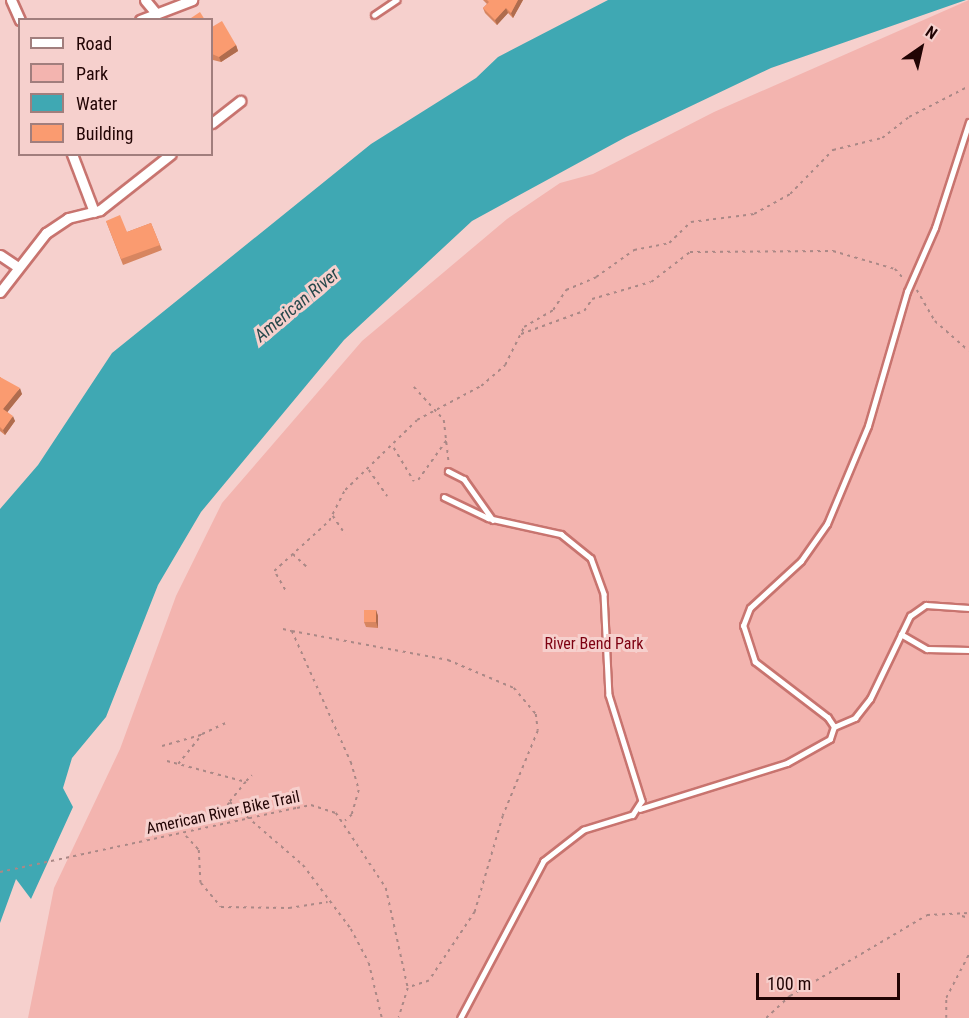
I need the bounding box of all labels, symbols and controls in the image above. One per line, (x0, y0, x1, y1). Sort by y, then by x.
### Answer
legend (18, 18, 213, 156)
north arrow (891, 18, 951, 78)
text: N (922, 22, 941, 43)
text: Road (76, 33, 112, 54)
text: Park (76, 63, 108, 84)
text: Water (76, 93, 117, 114)
text: Building (76, 123, 133, 144)
water label: American River (250, 263, 344, 347)
park label: River Bend Park (544, 634, 644, 654)
street label: American River Bike Trail (144, 787, 302, 839)
scale bar (759, 961, 903, 999)
text: 100 m (767, 973, 811, 994)

